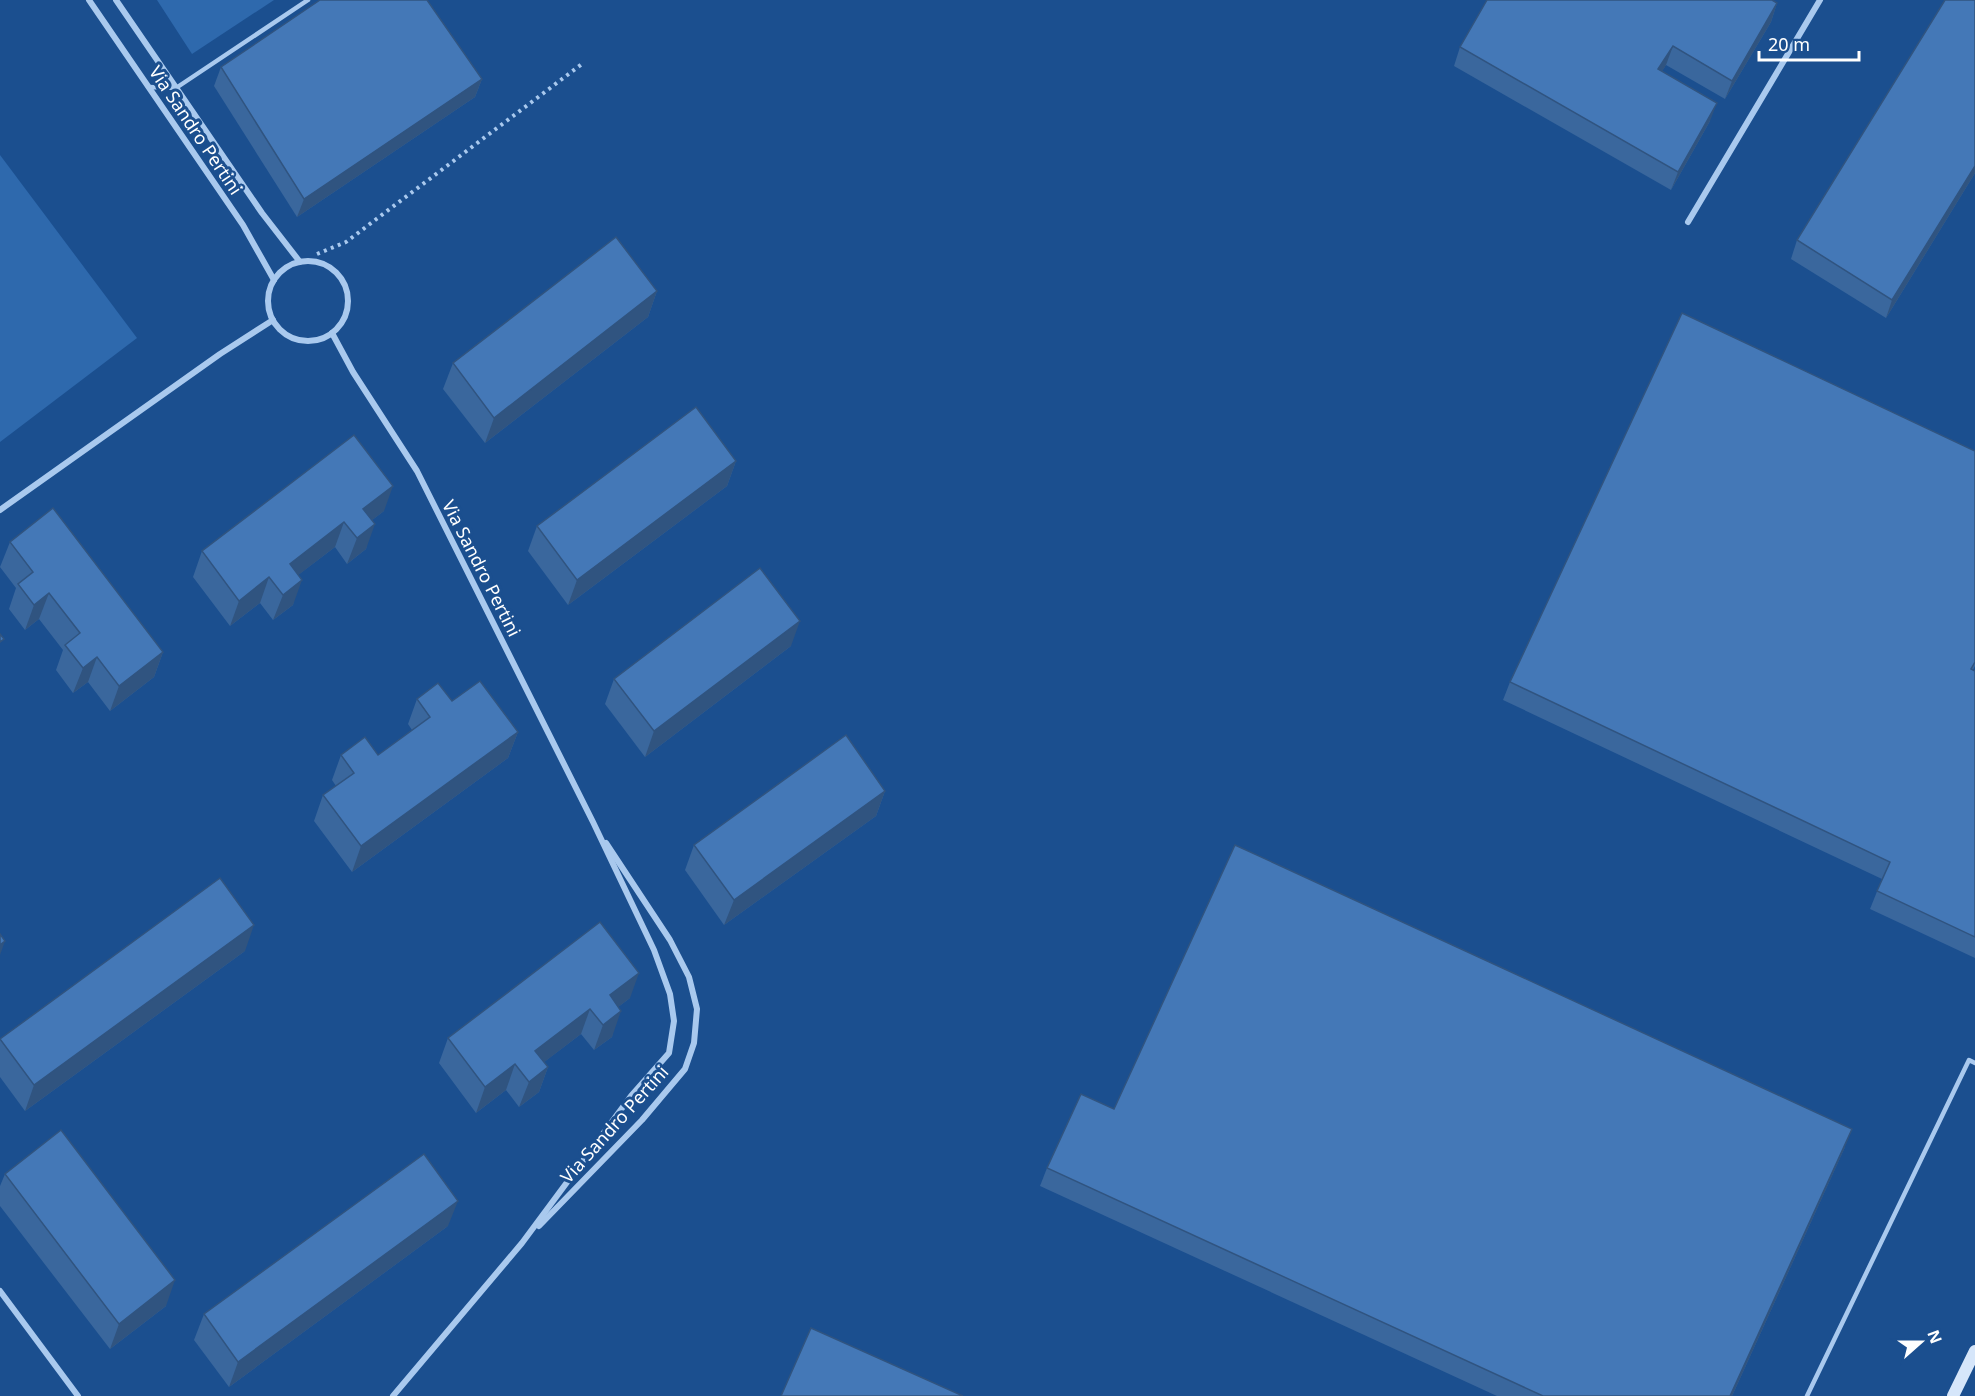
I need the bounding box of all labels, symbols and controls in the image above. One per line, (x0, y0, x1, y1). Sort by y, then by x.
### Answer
scale bar (1759, 24, 1860, 62)
text: 20 m (1768, 32, 1810, 56)
street label: Via Sandro Pertini (144, 61, 248, 199)
street label: Via Sandro Pertini (437, 496, 527, 640)
street label: Via Sandro Pertini (555, 1060, 673, 1188)
north arrow (1891, 1312, 1951, 1372)
text: N (1922, 1327, 1948, 1347)

